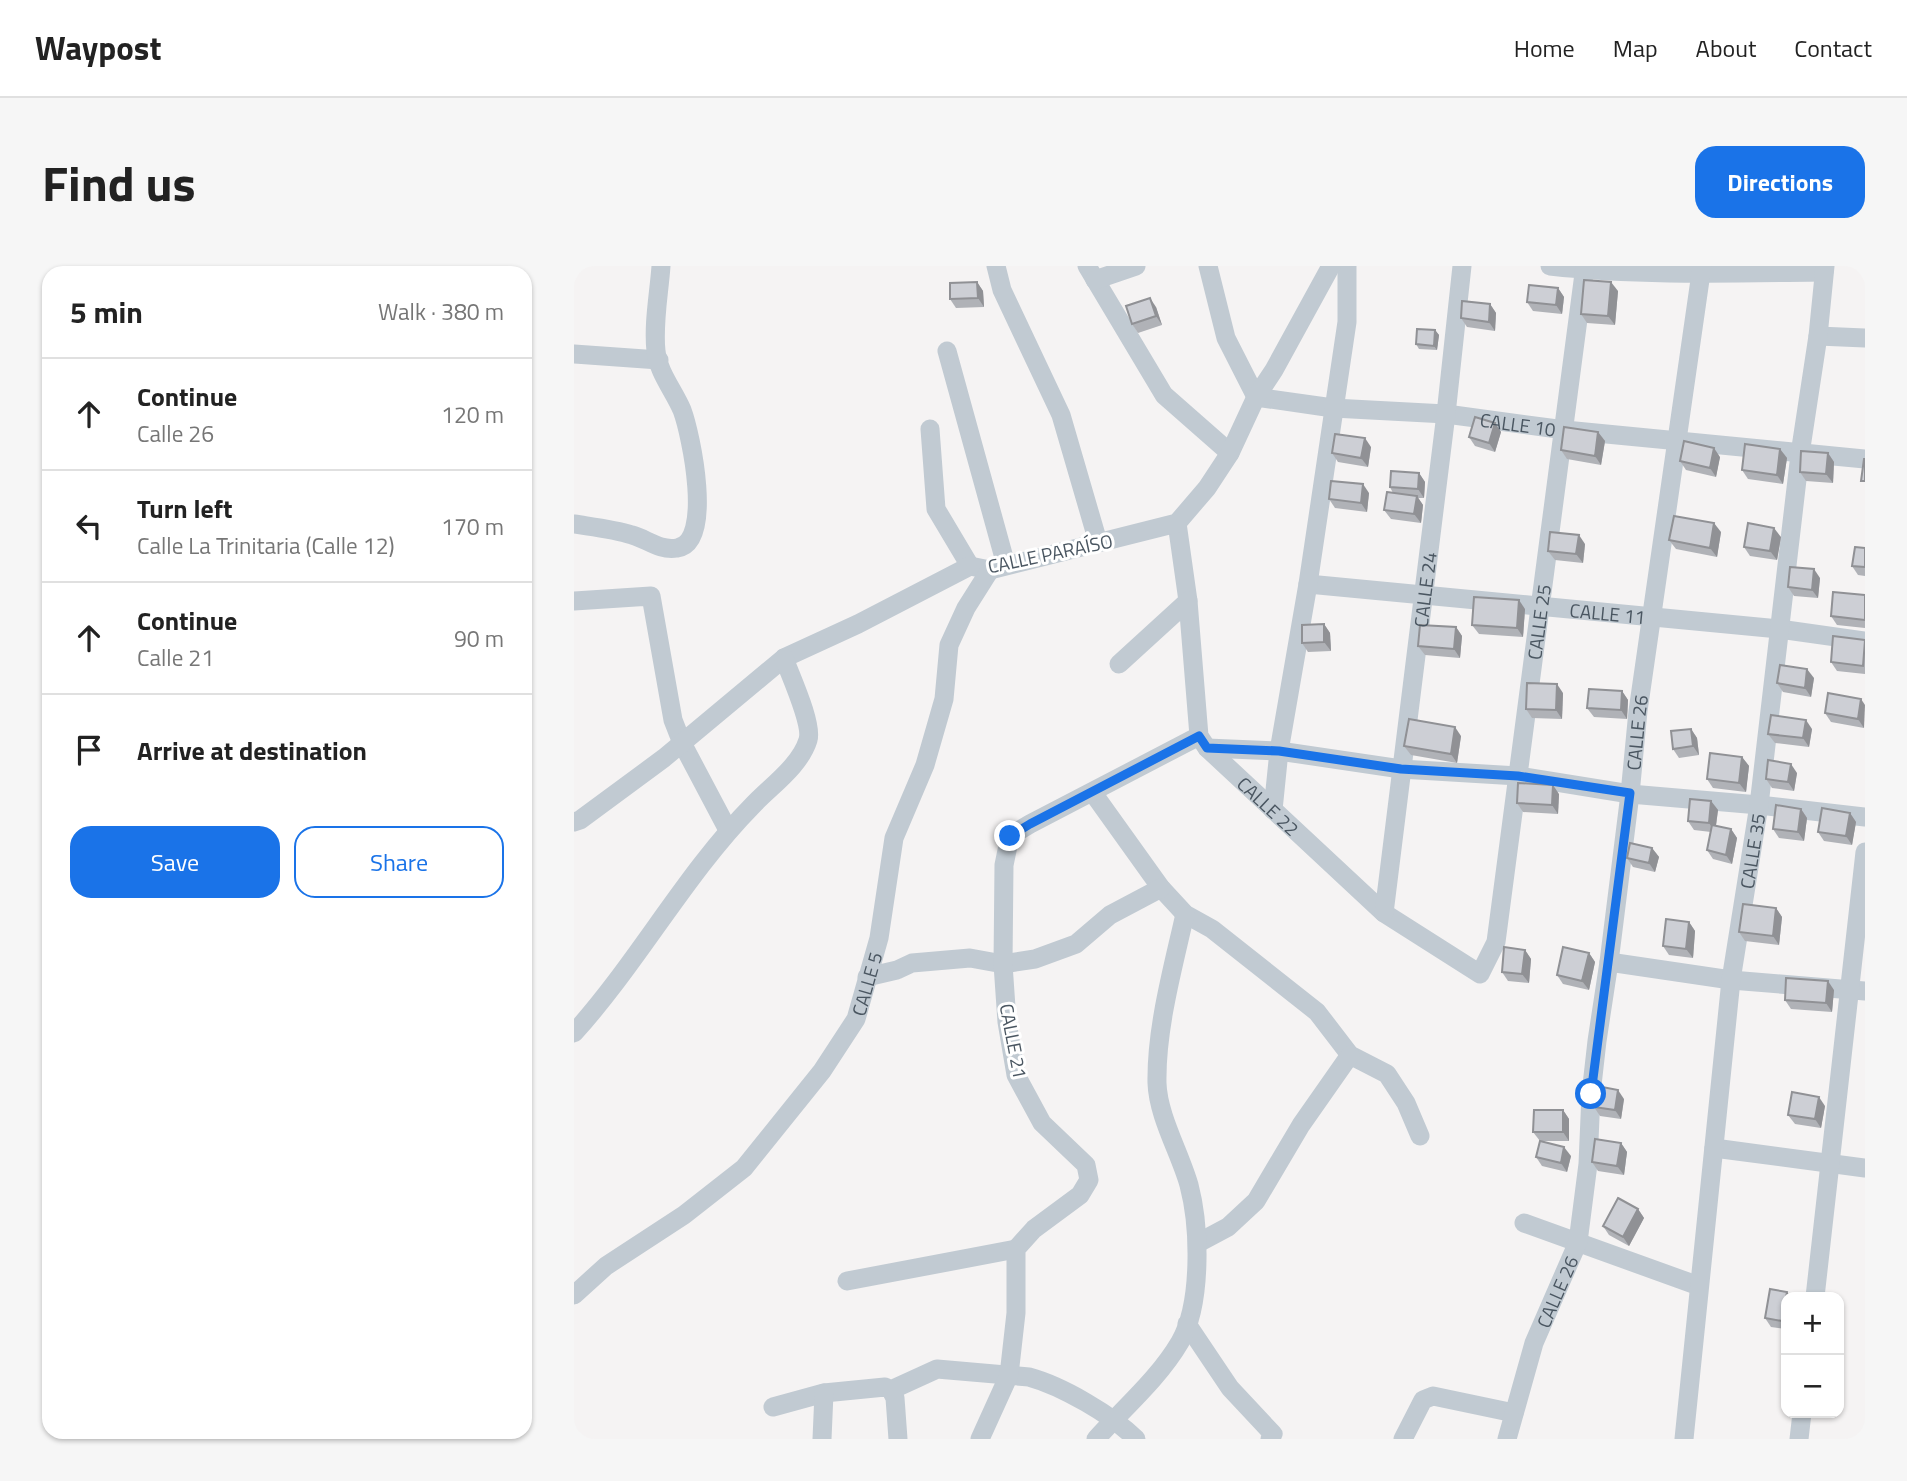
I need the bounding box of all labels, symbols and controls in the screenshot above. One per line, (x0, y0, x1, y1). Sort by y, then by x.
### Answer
text: Waypost (35, 23, 161, 73)
text: Home (1514, 30, 1575, 66)
text: Map (1613, 30, 1658, 66)
text: About (1696, 30, 1756, 66)
text: Contact (1794, 30, 1872, 66)
text: Find us (42, 145, 196, 220)
button: Directions (1695, 146, 1865, 218)
text: 5 min (70, 289, 143, 335)
text: Walk · 380 m (378, 294, 504, 329)
text: Continue (137, 377, 237, 416)
icon: ahead (70, 395, 108, 433)
text: 120 m (441, 397, 504, 432)
street label: CALLE 10 (1478, 404, 1558, 443)
text: Calle 26 (137, 416, 214, 451)
text: Turn left (137, 489, 232, 528)
icon: left (70, 507, 108, 545)
text: 170 m (441, 509, 504, 544)
street label: CALLE PARAÍSO (985, 526, 1115, 580)
text: Calle La Trinitaria (Calle 12) (137, 528, 395, 563)
street label: CALLE 24 (1405, 550, 1443, 629)
street label: CALLE 25 (1519, 582, 1557, 661)
street label: CALLE 11 (1568, 595, 1647, 631)
text: Continue (137, 601, 237, 640)
icon: ahead (70, 619, 108, 657)
text: 90 m (454, 621, 504, 656)
text: Calle 21 (137, 640, 214, 675)
street label: CALLE 26 (1618, 693, 1655, 772)
icon: arrive (70, 731, 108, 769)
text: Arrive at destination (137, 731, 367, 770)
street label: CALLE 22 (1231, 769, 1306, 842)
street label: CALLE 35 (1731, 811, 1772, 891)
route end (994, 820, 1025, 851)
button: Save (70, 826, 280, 898)
button: Share (294, 826, 504, 898)
street label: CALLE 5 (843, 948, 889, 1019)
street label: CALLE 21 (993, 1001, 1035, 1081)
route start (1575, 1078, 1606, 1109)
street label: CALLE 26 (1528, 1251, 1585, 1332)
map controls (1781, 1292, 1844, 1418)
button: + (1781, 1292, 1844, 1355)
button: − (1781, 1355, 1844, 1418)

